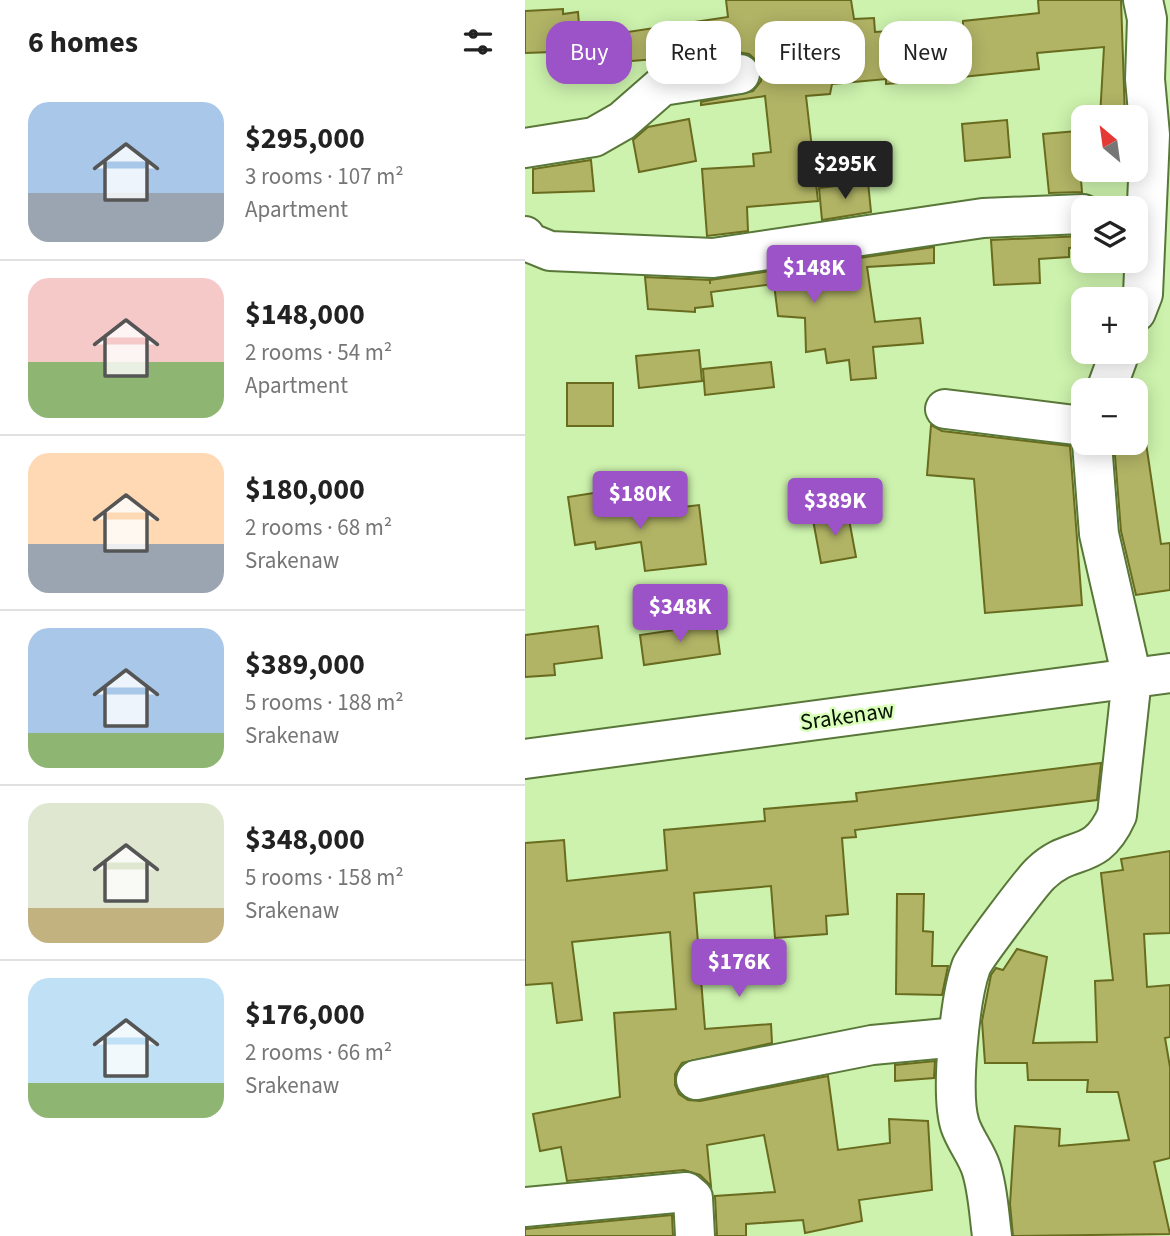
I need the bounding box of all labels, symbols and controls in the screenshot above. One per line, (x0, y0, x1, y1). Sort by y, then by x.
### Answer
text: 6 homes (28, 21, 138, 64)
chip: Buy (546, 21, 632, 84)
chip: Rent (646, 21, 741, 84)
chip: Filters (755, 21, 865, 84)
chip: New (879, 21, 972, 84)
icon: filters (459, 23, 497, 61)
north arrow (1071, 105, 1148, 182)
map controls (1071, 105, 1148, 455)
text: $295,000 (245, 117, 365, 160)
icon: home (84, 130, 168, 214)
pin: $295K (796, 142, 894, 201)
text: $295K (814, 147, 876, 180)
text: 3 rooms · 107 m² (245, 160, 404, 193)
text: Apartment (245, 193, 348, 226)
button: layers (1071, 196, 1148, 273)
pin: $148K (765, 246, 863, 305)
text: $148K (783, 251, 845, 284)
button: + (1071, 287, 1148, 364)
text: $148,000 (245, 293, 365, 336)
icon: home (84, 306, 168, 390)
text: 2 rooms · 54 m² (245, 336, 392, 369)
text: Apartment (245, 369, 348, 402)
button: − (1071, 378, 1148, 455)
text: $180,000 (245, 468, 365, 511)
pin: $180K (591, 472, 689, 531)
text: $180K (609, 477, 671, 510)
pin: $389K (786, 478, 884, 538)
icon: home (84, 481, 168, 565)
text: $389K (804, 484, 866, 517)
text: 2 rooms · 68 m² (245, 511, 392, 544)
text: Srakenaw (245, 544, 339, 577)
pin: $348K (631, 584, 729, 644)
text: $348K (649, 590, 711, 623)
text: $389,000 (245, 643, 365, 686)
icon: home (84, 656, 168, 740)
text: 5 rooms · 188 m² (245, 686, 404, 719)
street label: Srakenaw (798, 693, 896, 739)
text: Srakenaw (245, 719, 339, 752)
text: $348,000 (245, 818, 365, 861)
icon: home (84, 831, 168, 915)
text: 5 rooms · 158 m² (245, 861, 404, 894)
text: Srakenaw (245, 894, 339, 927)
pin: $176K (690, 940, 788, 999)
text: $176K (708, 945, 770, 978)
text: $176,000 (245, 993, 365, 1036)
icon: home (84, 1006, 168, 1090)
text: 2 rooms · 66 m² (245, 1036, 392, 1069)
text: Srakenaw (245, 1069, 339, 1102)

